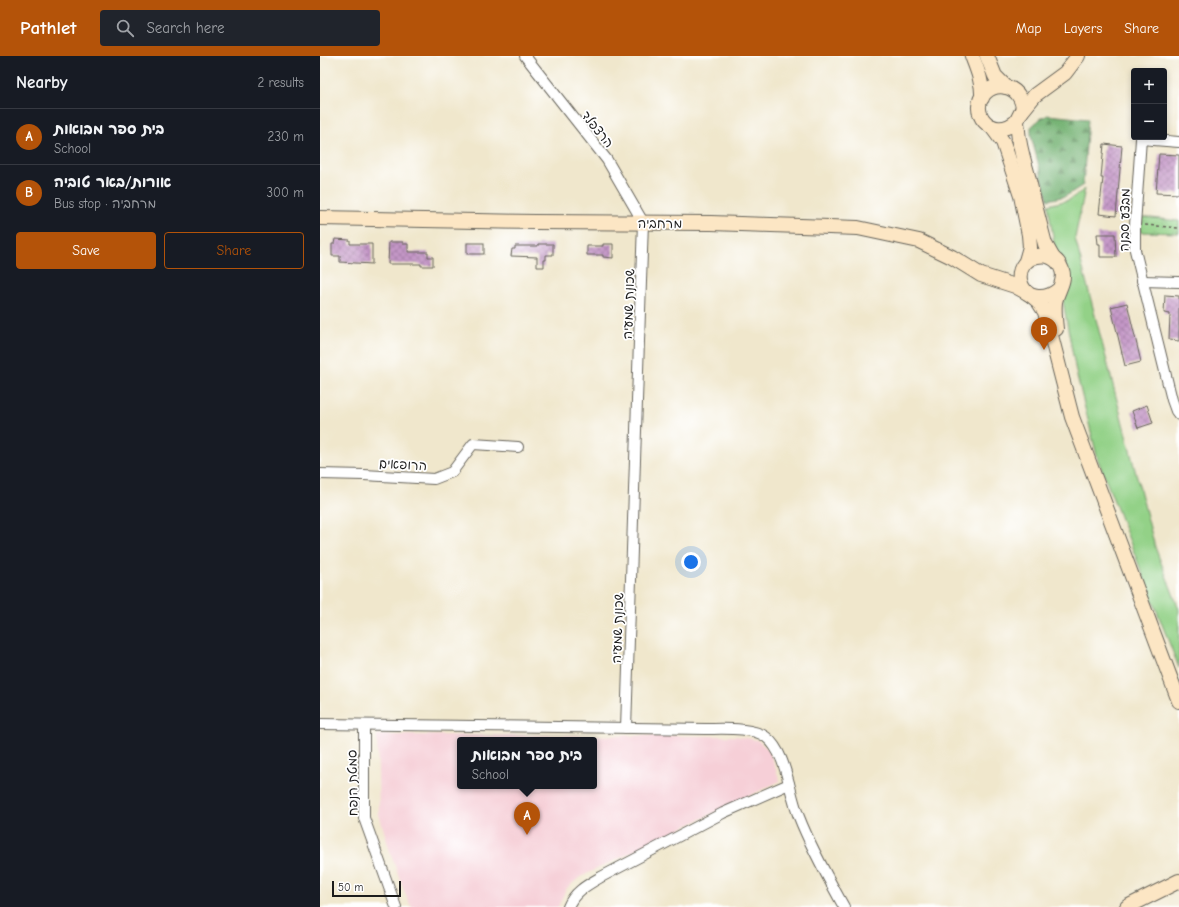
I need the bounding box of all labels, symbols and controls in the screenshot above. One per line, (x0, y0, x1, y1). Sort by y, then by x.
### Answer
search box (100, 10, 380, 46)
text: Pathlet (20, 17, 76, 39)
icon: search (114, 17, 136, 39)
text: Search here (146, 19, 225, 37)
text: Map (1015, 20, 1042, 37)
text: Layers (1064, 20, 1102, 37)
text: Share (1124, 20, 1159, 37)
map controls (1131, 68, 1167, 140)
button: + (1131, 68, 1167, 104)
text: Nearby (16, 73, 67, 92)
text: 2 results (257, 75, 304, 90)
button: − (1131, 104, 1167, 140)
street label: הרצפלד (578, 108, 617, 151)
text: בית ספר מבואות (54, 120, 165, 138)
text: A (25, 129, 33, 144)
text: 230 m (268, 129, 304, 144)
text: School (54, 141, 91, 156)
text: אורות/באר טוביה (54, 173, 172, 191)
text: B (25, 185, 33, 200)
text: 300 m (266, 185, 304, 200)
street label: מבצע סבנה (1116, 188, 1133, 252)
text: Bus stop · מרחביה (54, 196, 156, 211)
street label: מרחביה (638, 216, 682, 231)
button: Save (16, 232, 156, 269)
button: Share (164, 232, 304, 269)
street label: שכונת שמעיה (620, 268, 637, 340)
pin: B (1031, 317, 1057, 350)
street label: הרופאים (379, 456, 427, 473)
your location (681, 552, 701, 572)
street label: שכונת שמעיה (609, 592, 626, 664)
popup (457, 737, 597, 789)
text: בית ספר מבואות (472, 746, 582, 764)
street label: סמטת הנפח (344, 750, 361, 816)
text: School (472, 767, 509, 782)
pin: A (514, 802, 540, 835)
scale bar (332, 879, 401, 898)
text: 50 m (338, 881, 363, 894)

